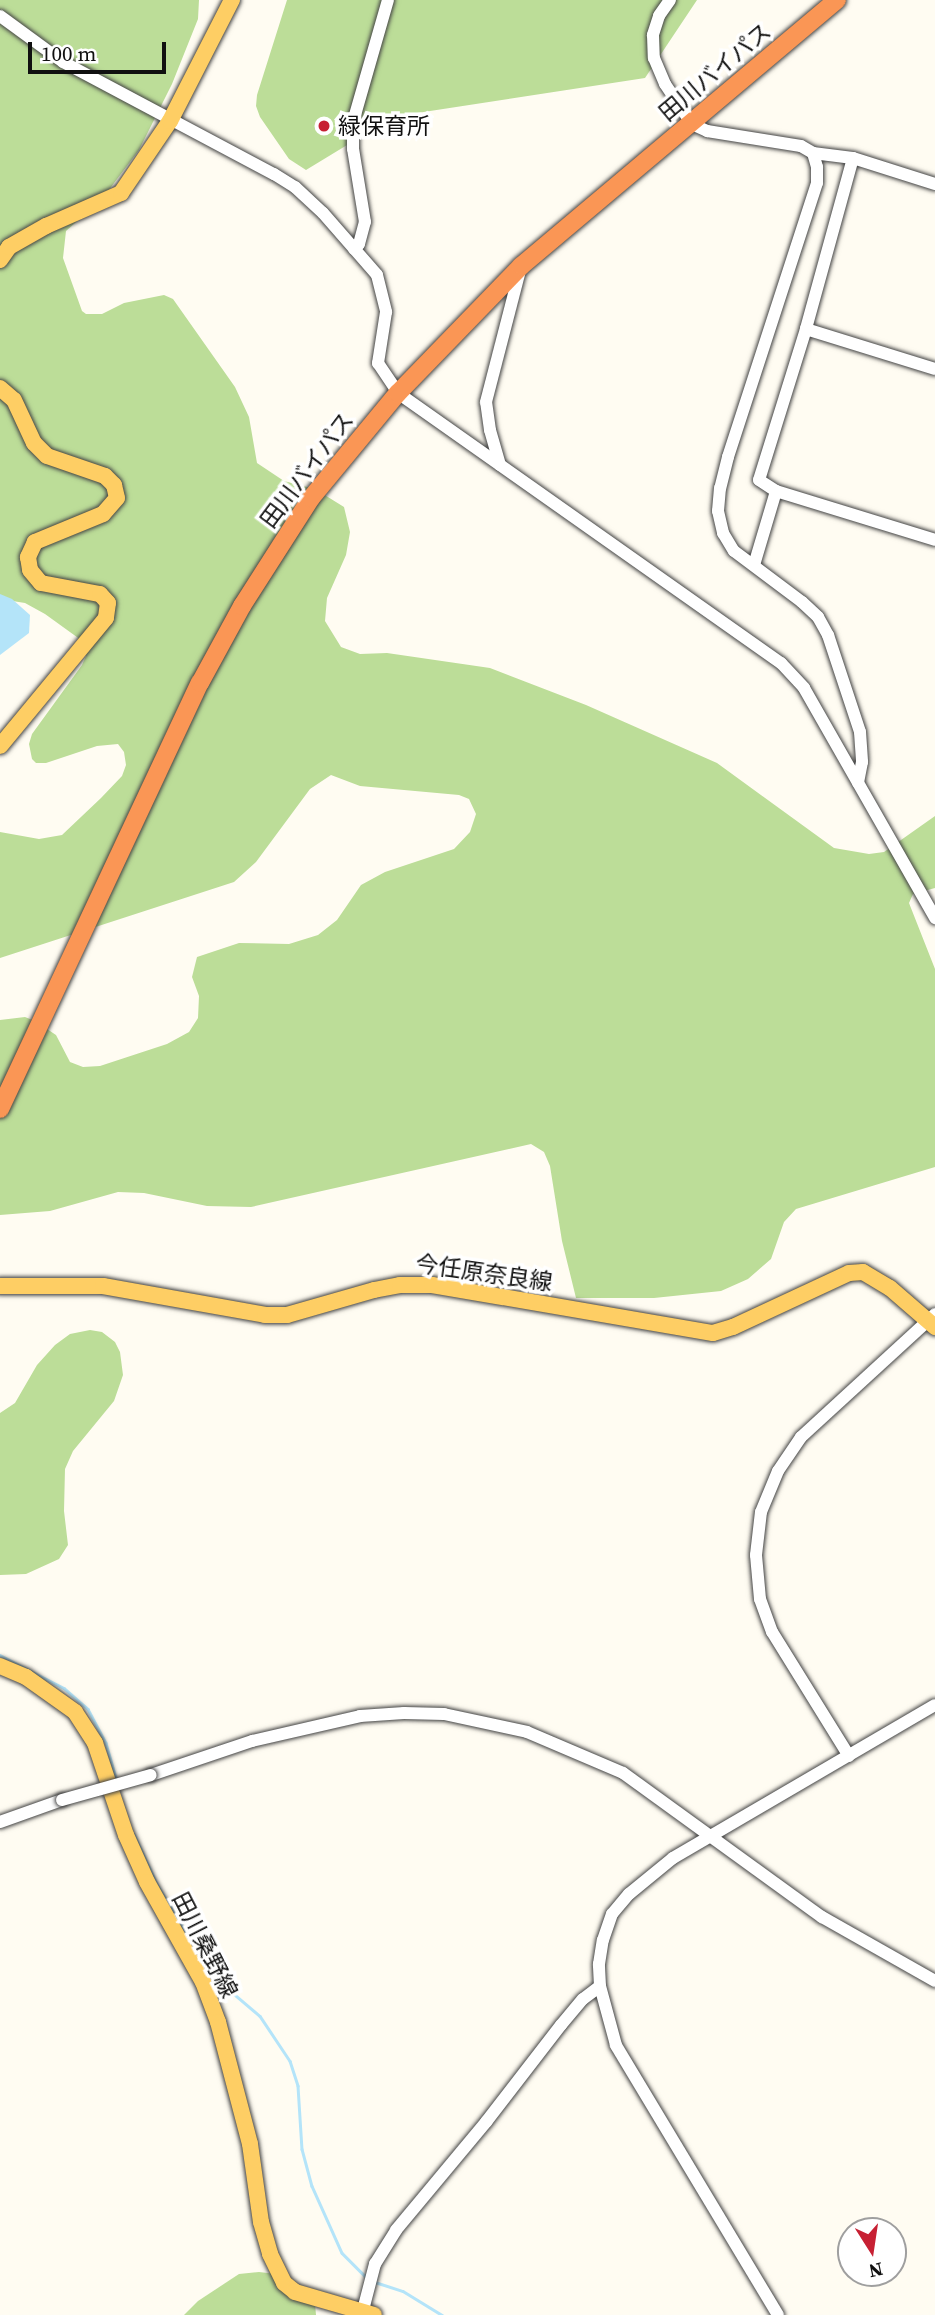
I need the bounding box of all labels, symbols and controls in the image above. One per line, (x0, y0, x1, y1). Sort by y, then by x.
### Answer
street label: 田川バイパス (653, 17, 777, 127)
scale bar (32, 28, 170, 72)
text: 100 m (41, 39, 96, 68)
place label: 緑保育所 (338, 112, 430, 140)
marker: 緑保育所 (316, 118, 332, 134)
street label: 田川バイパス (254, 407, 360, 533)
street label: 今任原奈良線 (414, 1250, 554, 1296)
street label: 田川桑野線 (167, 1888, 243, 2002)
north arrow (837, 2217, 907, 2287)
text: N (866, 2256, 885, 2285)

